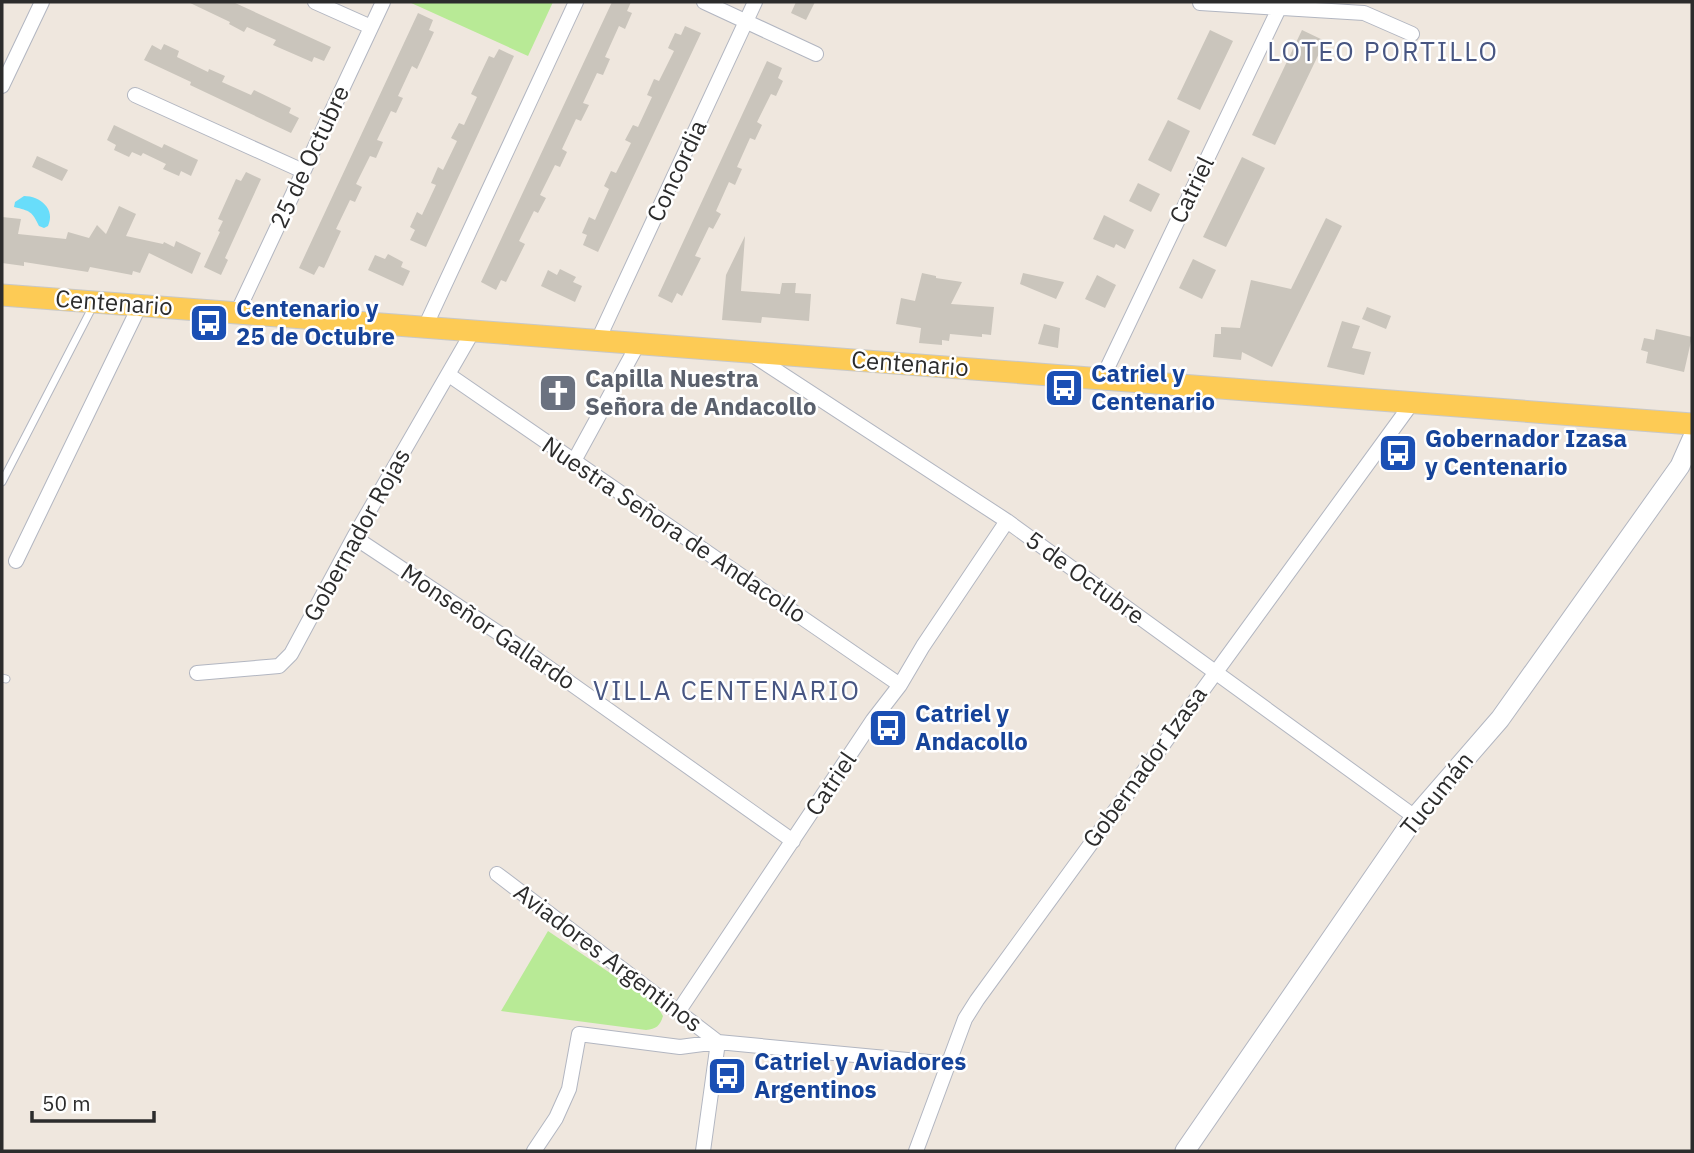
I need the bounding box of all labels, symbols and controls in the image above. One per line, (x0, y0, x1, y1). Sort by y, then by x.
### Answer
district label: LOTEO PORTILLO (1267, 34, 1499, 68)
street label: 25 de Octubre (262, 80, 356, 233)
street label: Concordia (639, 114, 714, 227)
street label: Catriel (1161, 151, 1221, 228)
street label: Centenario (54, 282, 174, 322)
place label: Centenario y 25 de Octubre (236, 292, 395, 352)
bus stop icon: Centenario y 25 de Octubre (188, 302, 230, 344)
street label: Centenario (850, 343, 970, 383)
place label: Catriel y Centenario (1091, 357, 1215, 417)
place label: Capilla Nuestra Señora de Andacollo (585, 362, 816, 422)
bus stop icon: Catriel y Centenario (1043, 367, 1085, 409)
church icon: Capilla Nuestra Señora de Andacollo (537, 372, 579, 414)
place label: Gobernador Izasa y Centenario (1425, 422, 1627, 482)
street label: Nuestra Señora de Andacollo (536, 429, 813, 630)
bus stop icon: Gobernador Izasa y Centenario (1377, 432, 1419, 474)
street label: Gobernador Rojas (295, 442, 417, 627)
street label: 5 de Octubre (1020, 523, 1152, 631)
street label: Monseñor Gallardo (395, 556, 582, 697)
district label: VILLA CENTENARIO (593, 673, 861, 707)
street label: Gobernador Izasa (1075, 679, 1214, 854)
place label: Catriel y Andacollo (915, 697, 1028, 757)
bus stop icon: Catriel y Andacollo (867, 707, 909, 749)
street label: Catriel (797, 745, 863, 822)
street label: Tucumán (1393, 745, 1480, 842)
street label: Aviadores Argentinos (508, 876, 709, 1039)
place label: Catriel y Aviadores Argentinos (754, 1045, 966, 1105)
bus stop icon: Catriel y Aviadores Argentinos (706, 1055, 748, 1097)
scale bar (32, 1080, 154, 1124)
text: 50 m (42, 1089, 91, 1117)

